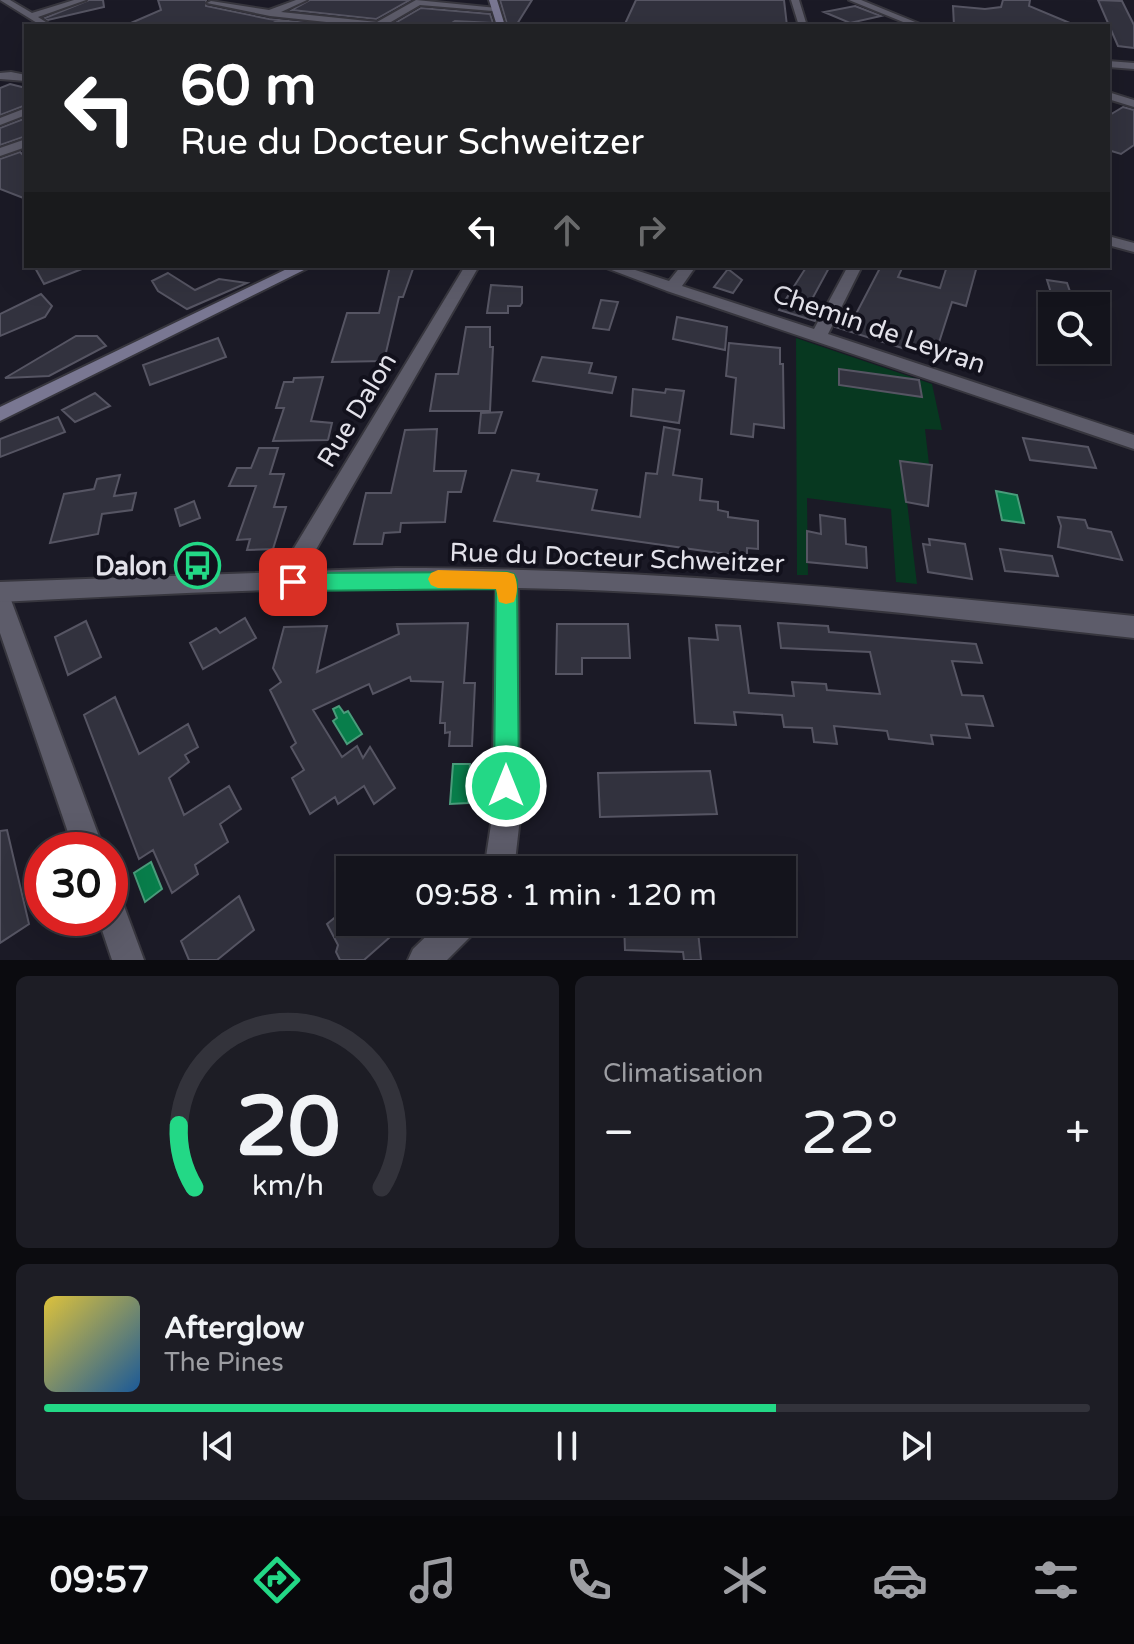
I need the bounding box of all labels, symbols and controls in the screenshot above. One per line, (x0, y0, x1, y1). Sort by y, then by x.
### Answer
text: 60 m (180, 53, 316, 120)
icon: left (48, 56, 152, 160)
text: Rue du Docteur Schweitzer (180, 121, 644, 164)
icon: left (461, 208, 505, 252)
icon: ahead (545, 208, 589, 252)
icon: right (629, 208, 673, 252)
street label: Chemin de Leyran (768, 278, 990, 380)
map controls (1038, 292, 1110, 364)
button: search (1038, 292, 1110, 364)
street label: Rue Dalon (311, 347, 403, 473)
street label: Rue du Docteur Schweitzer (449, 537, 785, 579)
bus stop icon: Dalon (174, 542, 222, 590)
pin (259, 548, 327, 616)
place label: Dalon (95, 551, 167, 582)
icon: arrive (271, 560, 315, 604)
position arrow (464, 744, 548, 828)
speed limit sign: 30 (24, 832, 128, 936)
text: 09:58 · 1 min · 120 m (415, 877, 717, 914)
text: Climatisation (603, 1058, 763, 1089)
text: 20 (235, 1078, 340, 1178)
text: 22° (801, 1098, 899, 1170)
text: − (603, 1107, 634, 1160)
text: + (1065, 1107, 1090, 1160)
text: km/h (252, 1169, 323, 1203)
text: Afterglow (164, 1310, 304, 1347)
text: The Pines (164, 1347, 284, 1378)
icon: previous (196, 1424, 240, 1468)
icon: pause (545, 1424, 589, 1468)
icon: next (894, 1424, 938, 1468)
icon: directions (249, 1552, 305, 1608)
icon: music (405, 1552, 461, 1608)
icon: phone (561, 1552, 617, 1608)
icon: climate (717, 1552, 773, 1608)
icon: car (872, 1552, 928, 1608)
icon: filters (1028, 1552, 1084, 1608)
text: 09:57 (50, 1559, 150, 1602)

